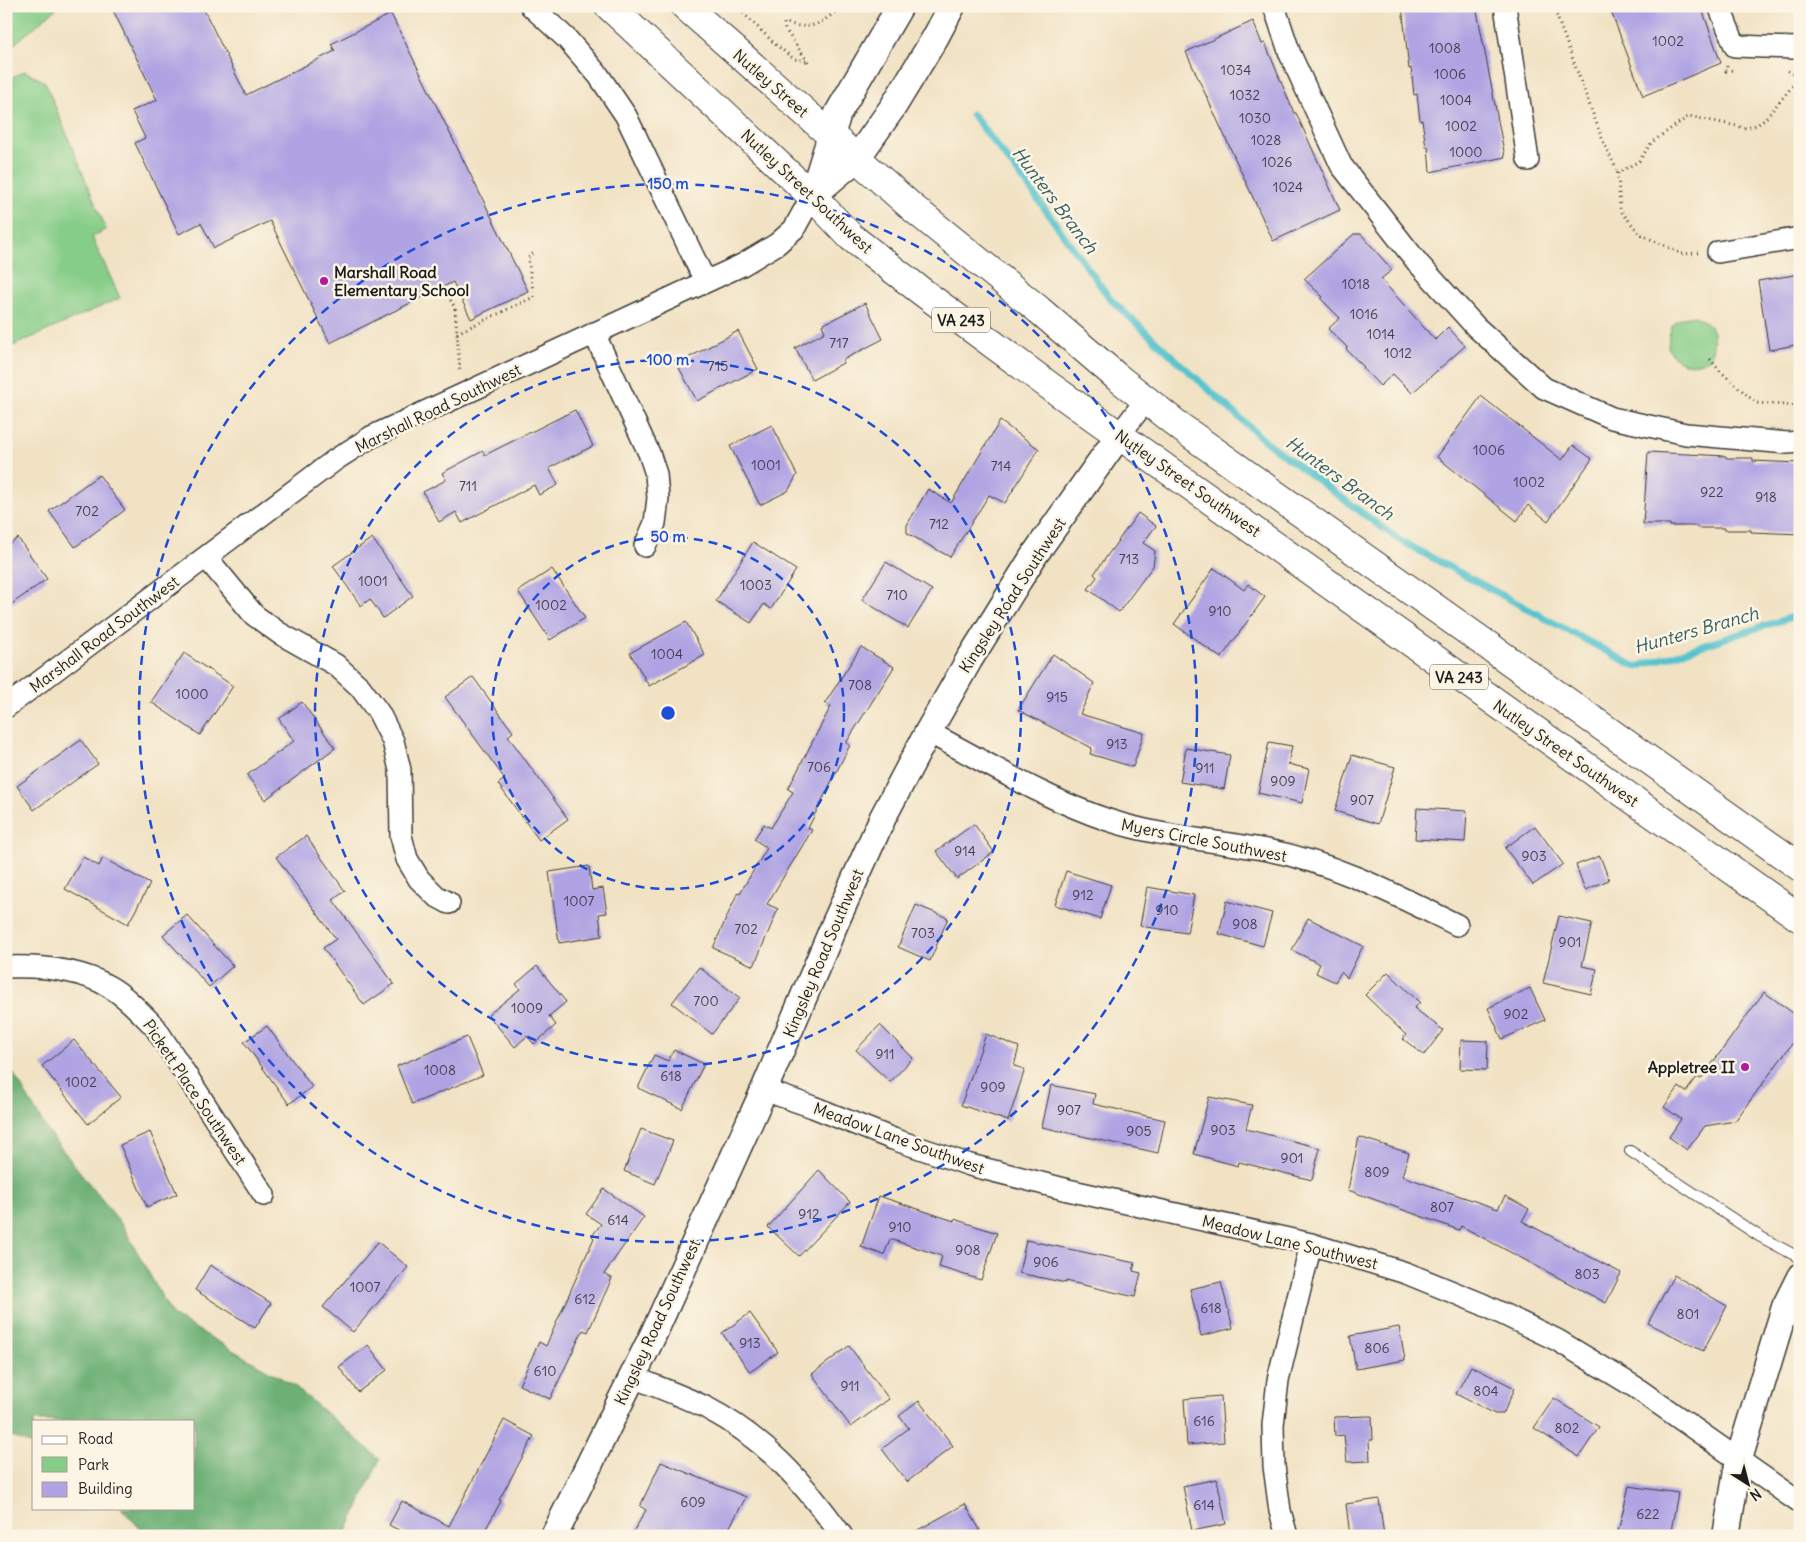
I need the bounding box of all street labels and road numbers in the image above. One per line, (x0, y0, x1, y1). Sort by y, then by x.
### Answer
street label: Nutley Street (729, 45, 813, 122)
street label: Nutley Street Southwest (737, 125, 877, 258)
road number: VA 243 (932, 308, 990, 332)
street label: Marshall Road Southwest (352, 359, 525, 457)
street label: Nutley Street Southwest (1111, 425, 1265, 541)
street label: Kingsley Road Southwest (954, 513, 1070, 676)
street label: Marshall Road Southwest (25, 571, 183, 697)
road number: VA 243 (1430, 664, 1488, 690)
street label: Nutley Street Southwest (1489, 695, 1643, 811)
street label: Myers Circle Southwest (1119, 814, 1289, 866)
street label: Kingsley Road Southwest (778, 865, 868, 1040)
street label: Pickett Place Southwest (139, 1016, 251, 1169)
street label: Meadow Lane Southwest (811, 1098, 988, 1178)
street label: Meadow Lane Southwest (1200, 1210, 1381, 1274)
street label: Kingsley Road Southwest (610, 1235, 705, 1408)

